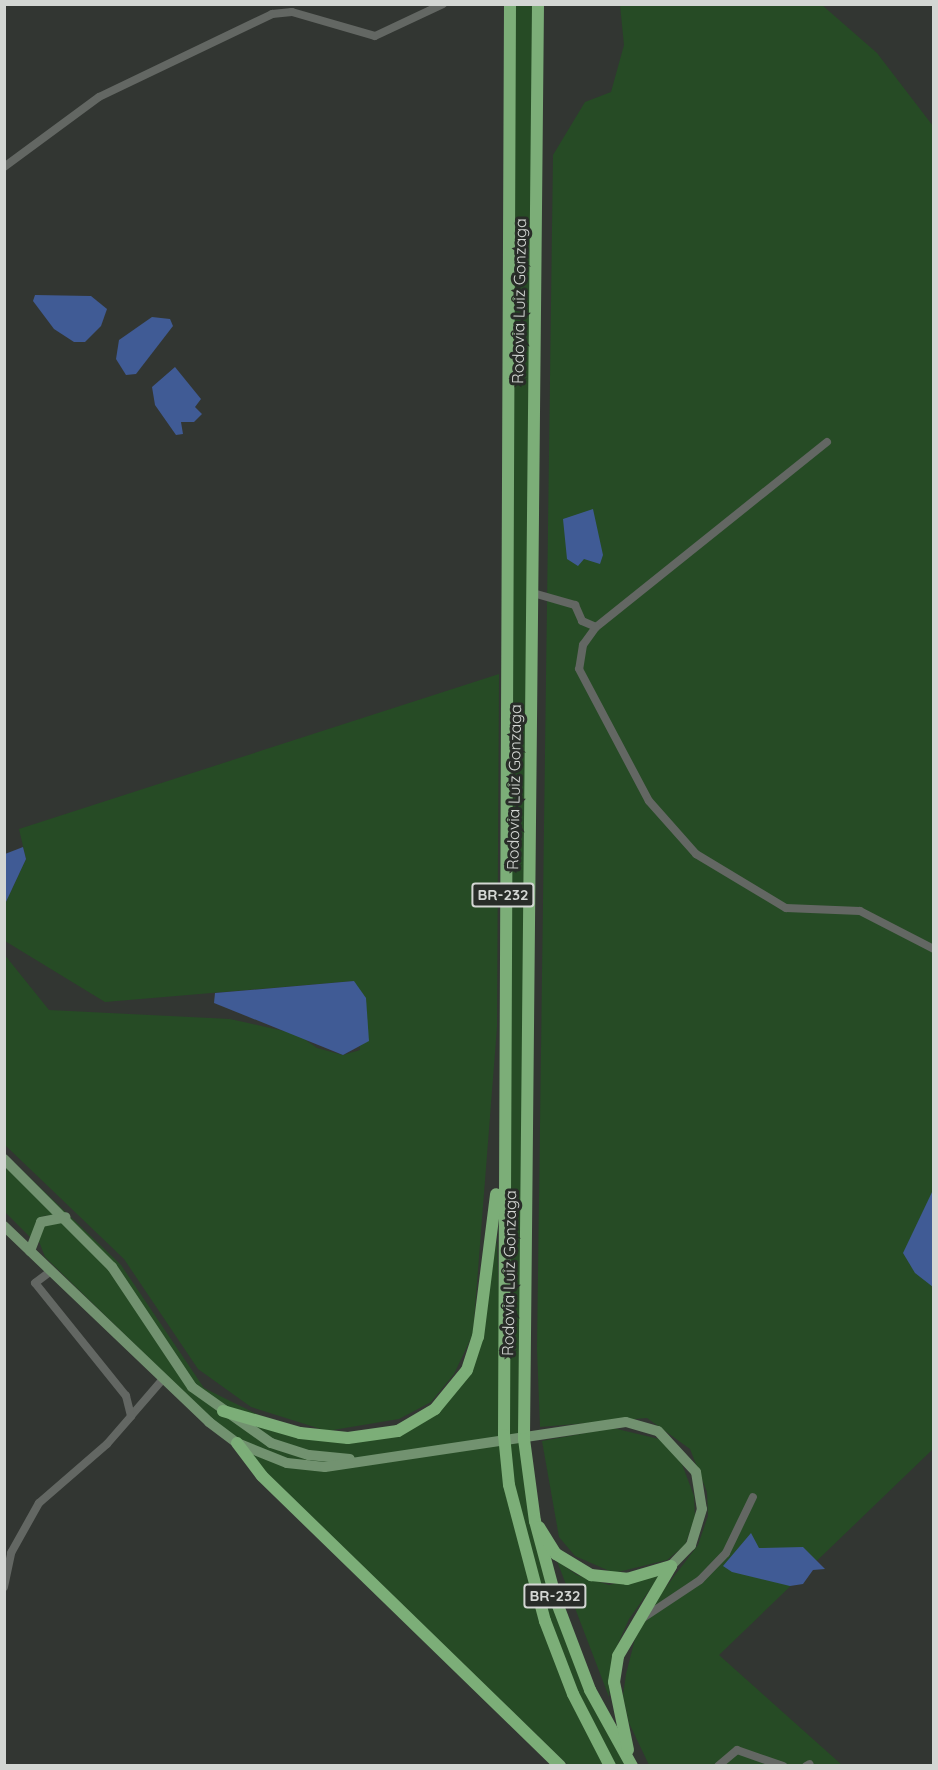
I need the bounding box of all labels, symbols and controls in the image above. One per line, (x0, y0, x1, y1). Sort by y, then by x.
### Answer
street label: Rodovia Luiz Gonzaga (508, 218, 530, 384)
street label: Rodovia Luiz Gonzaga (503, 704, 525, 870)
road number: BR-232 (470, 883, 536, 907)
street label: Rodovia Luiz Gonzaga (498, 1190, 520, 1356)
road number: BR-232 (522, 1584, 588, 1608)

